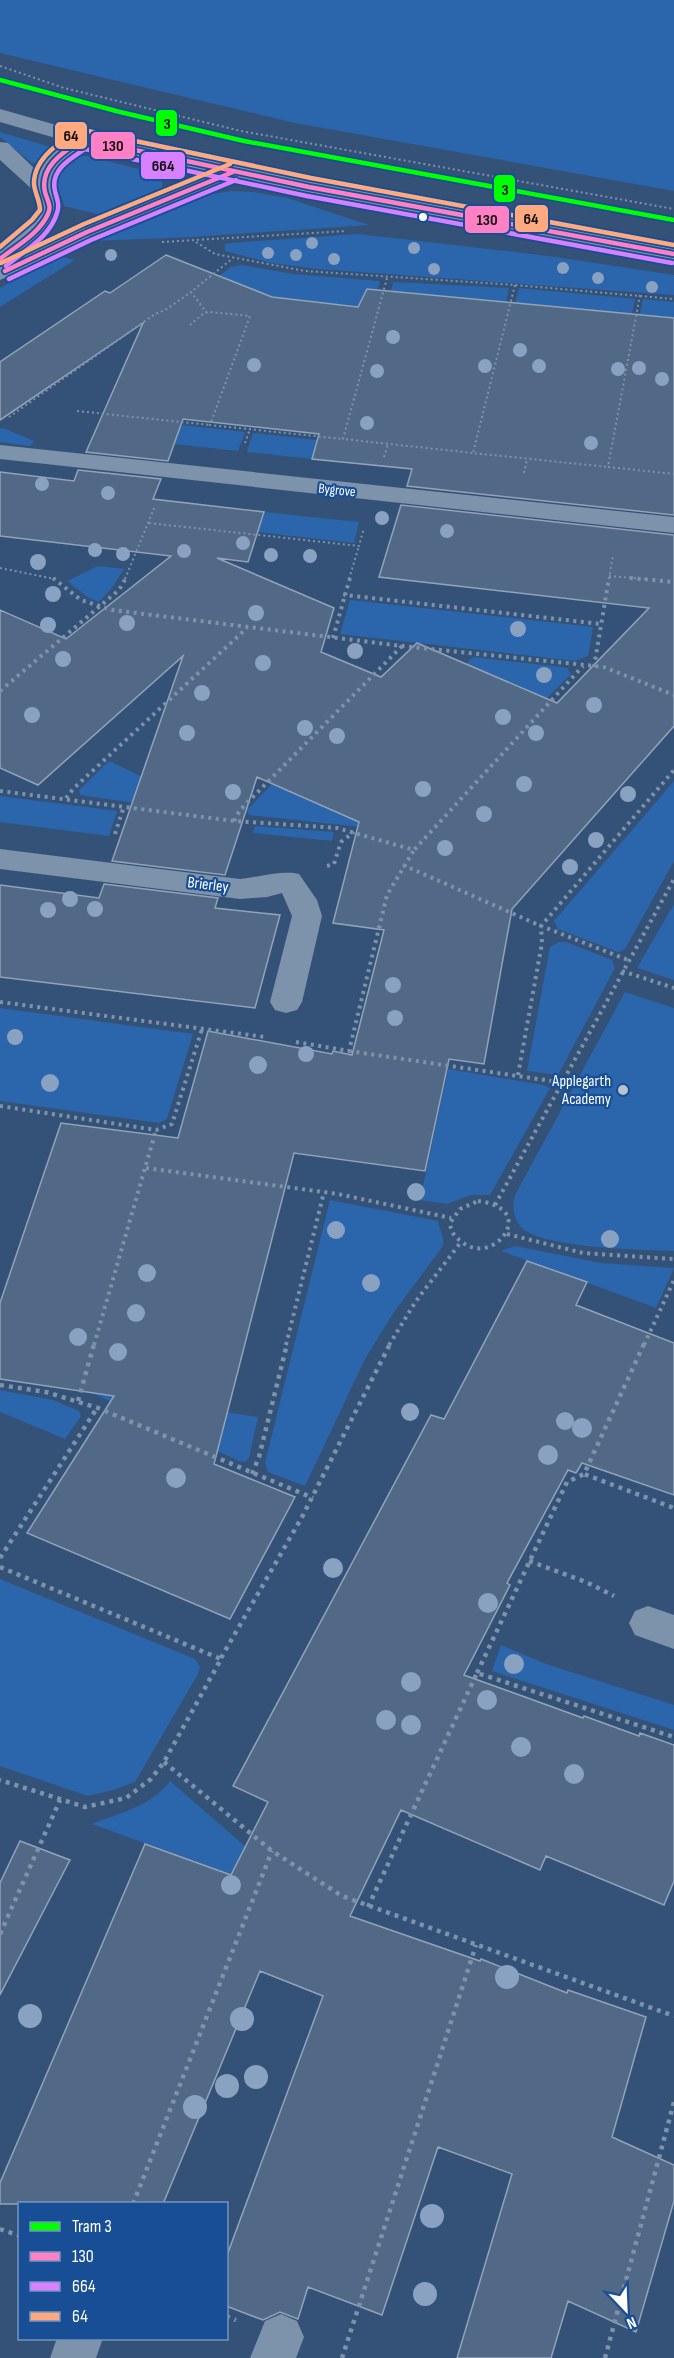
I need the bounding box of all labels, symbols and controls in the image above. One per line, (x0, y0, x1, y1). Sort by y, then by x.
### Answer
line badge: 3 (155, 109, 178, 137)
text: 3 (163, 115, 171, 134)
line badge: 64 (54, 121, 88, 150)
text: 64 (63, 127, 79, 146)
line badge: 130 (90, 131, 136, 160)
text: 130 (102, 137, 124, 156)
line badge: 664 (140, 151, 186, 180)
text: 664 (152, 157, 175, 176)
line badge: 3 (493, 174, 516, 203)
text: 3 (501, 181, 509, 200)
line badge: 64 (514, 204, 549, 233)
line badge: 130 (464, 205, 510, 234)
text: 64 (523, 210, 539, 229)
unlabelled marker (417, 211, 429, 223)
text: 130 (476, 211, 498, 230)
street label: Bygrove (318, 480, 356, 500)
street label: Brierley (186, 873, 230, 897)
place label: Applegarth Academy (551, 1072, 611, 1109)
marker: Applegarth Academy (616, 1083, 630, 1097)
legend (18, 2202, 228, 2340)
text: Tram 3 (72, 2216, 112, 2237)
text: 130 (72, 2246, 94, 2267)
text: 664 (72, 2276, 96, 2297)
north arrow (596, 2280, 656, 2340)
text: 64 (72, 2306, 88, 2327)
text: N (624, 2312, 639, 2333)

